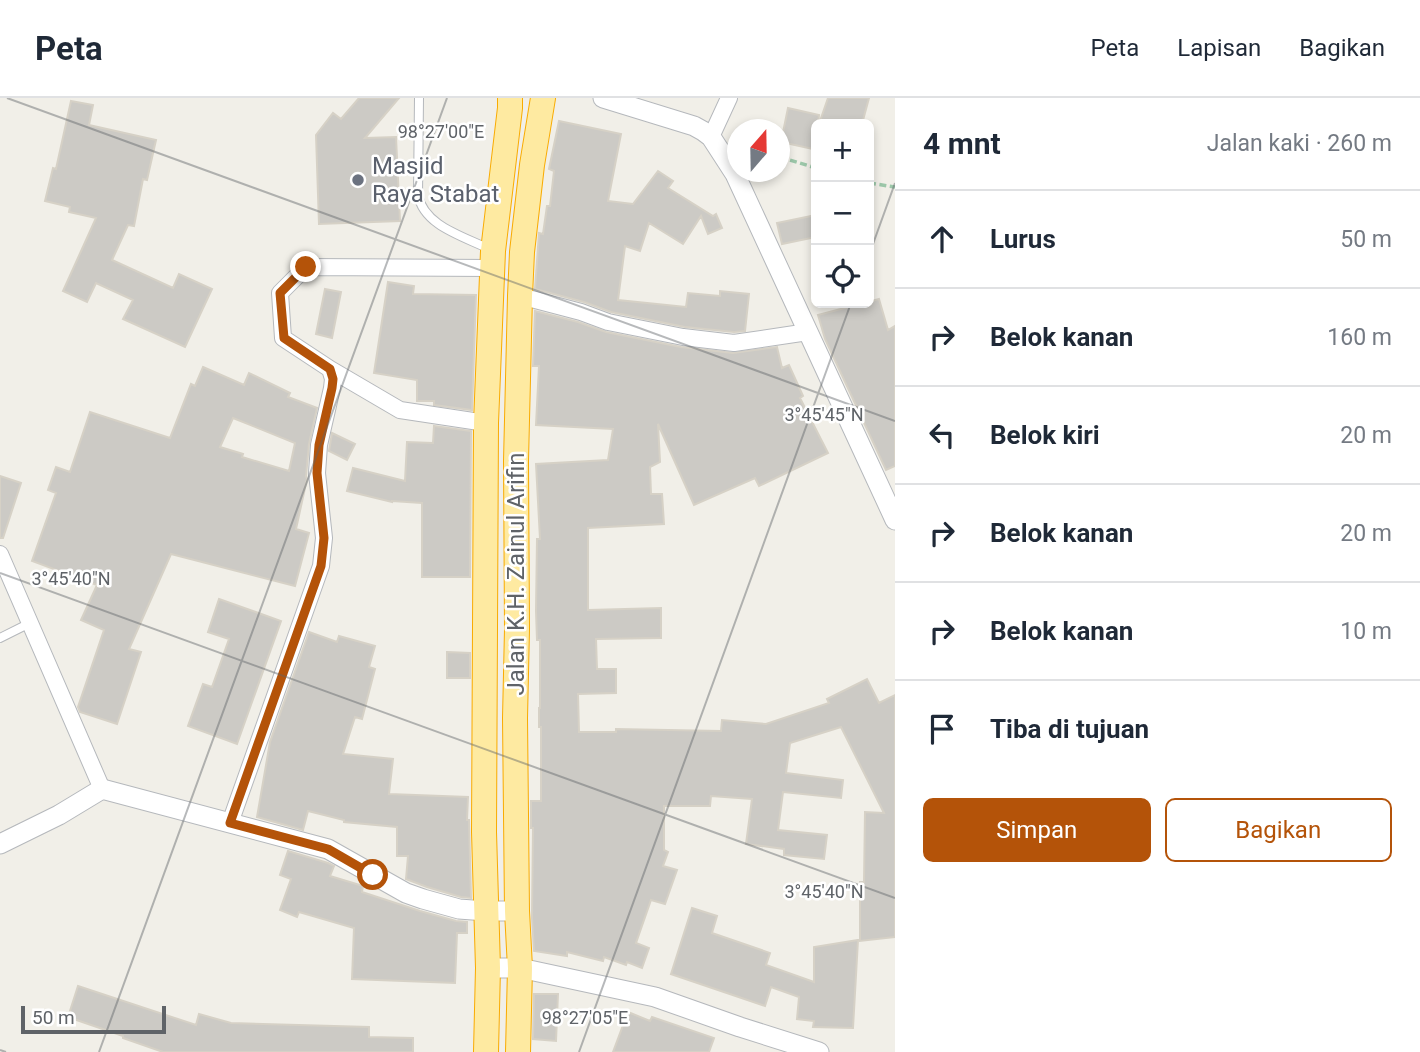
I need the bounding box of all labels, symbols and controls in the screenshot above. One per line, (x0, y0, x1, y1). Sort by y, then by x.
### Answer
text: Peta (35, 29, 103, 68)
text: Peta (1091, 34, 1139, 62)
text: Lapisan (1177, 34, 1261, 62)
text: Bagikan (1299, 34, 1385, 62)
north arrow (727, 119, 790, 182)
map controls (811, 119, 874, 308)
button: + (811, 119, 874, 182)
text: 98°27'00"E (398, 121, 484, 142)
text: 4 mnt (923, 126, 1001, 161)
text: Jalan kaki · 260 m (1207, 130, 1392, 157)
place label: Masjid Raya Stabat (372, 152, 500, 208)
marker: Masjid Raya Stabat (350, 172, 366, 188)
button: − (811, 182, 874, 245)
icon: ahead (923, 220, 961, 258)
text: Lurus (990, 224, 1056, 254)
text: 50 m (1340, 226, 1392, 253)
button: locate (811, 245, 874, 308)
route end (290, 251, 321, 282)
icon: right (923, 318, 961, 356)
text: Belok kanan (990, 322, 1133, 352)
text: 160 m (1327, 324, 1392, 351)
text: 3°45'45"N (784, 404, 864, 425)
icon: left (923, 416, 961, 454)
text: Belok kiri (990, 420, 1100, 450)
text: 20 m (1340, 422, 1392, 449)
street label: Jalan K.H. Zainul Arifin (502, 453, 530, 695)
icon: right (923, 514, 961, 552)
text: Belok kanan (990, 518, 1133, 548)
text: 20 m (1340, 520, 1392, 547)
text: 3°45'40"N (31, 568, 111, 589)
icon: right (923, 612, 961, 650)
text: Belok kanan (990, 616, 1133, 646)
text: 10 m (1340, 618, 1392, 645)
icon: arrive (923, 710, 961, 748)
text: Tiba di tujuan (990, 714, 1149, 744)
button: Simpan (923, 798, 1151, 862)
button: Bagikan (1165, 798, 1392, 862)
route start (357, 859, 388, 890)
text: 3°45'40"N (784, 881, 864, 902)
scale bar (21, 1003, 166, 1035)
text: 50 m (32, 1006, 75, 1029)
text: 98°27'05"E (542, 1007, 628, 1028)

